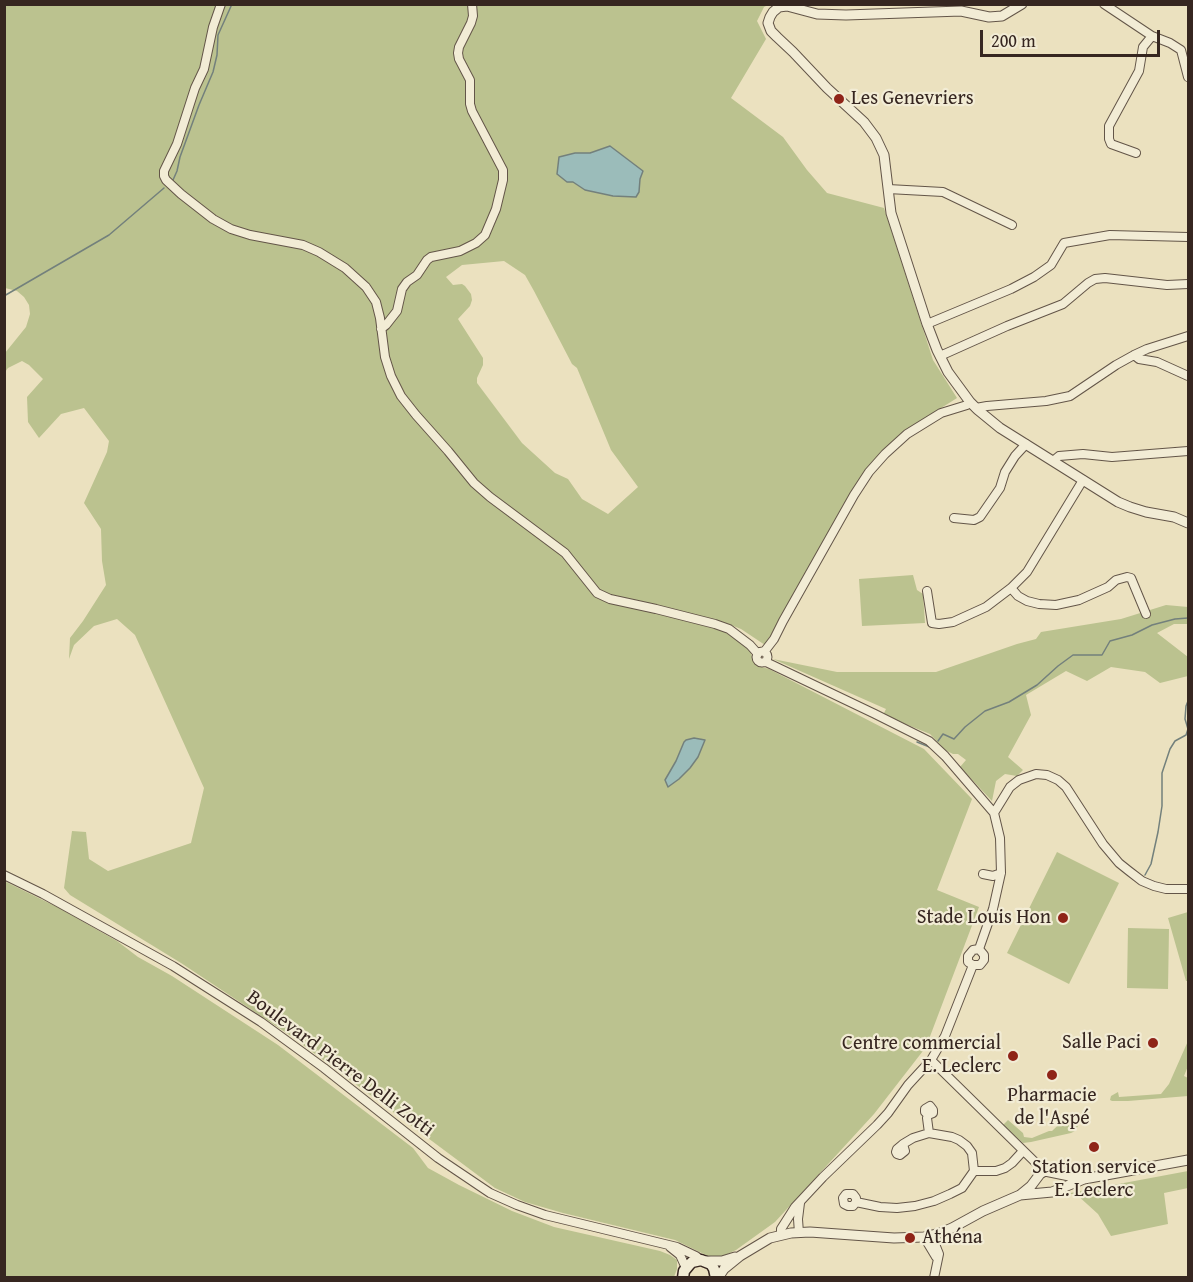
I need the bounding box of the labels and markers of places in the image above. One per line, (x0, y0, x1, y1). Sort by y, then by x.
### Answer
place label: Les Genevriers (851, 87, 974, 111)
marker: Les Genevriers (832, 92, 846, 106)
place label: Stade Louis Hon (917, 906, 1051, 930)
marker: Stade Louis Hon (1056, 911, 1070, 925)
place label: Salle Paci (1062, 1031, 1141, 1055)
place label: Centre commercial E. Leclerc (842, 1032, 1001, 1079)
marker: Salle Paci (1146, 1036, 1160, 1050)
marker: Centre commercial E. Leclerc (1006, 1049, 1020, 1063)
marker: Pharmacie de l'Aspé (1045, 1068, 1059, 1082)
place label: Pharmacie de l'Aspé (1007, 1084, 1097, 1131)
marker: Station service E. Leclerc (1087, 1140, 1101, 1154)
place label: Station service E. Leclerc (1032, 1156, 1156, 1203)
place label: Athéna (922, 1226, 982, 1250)
marker: Athéna (903, 1231, 917, 1245)

